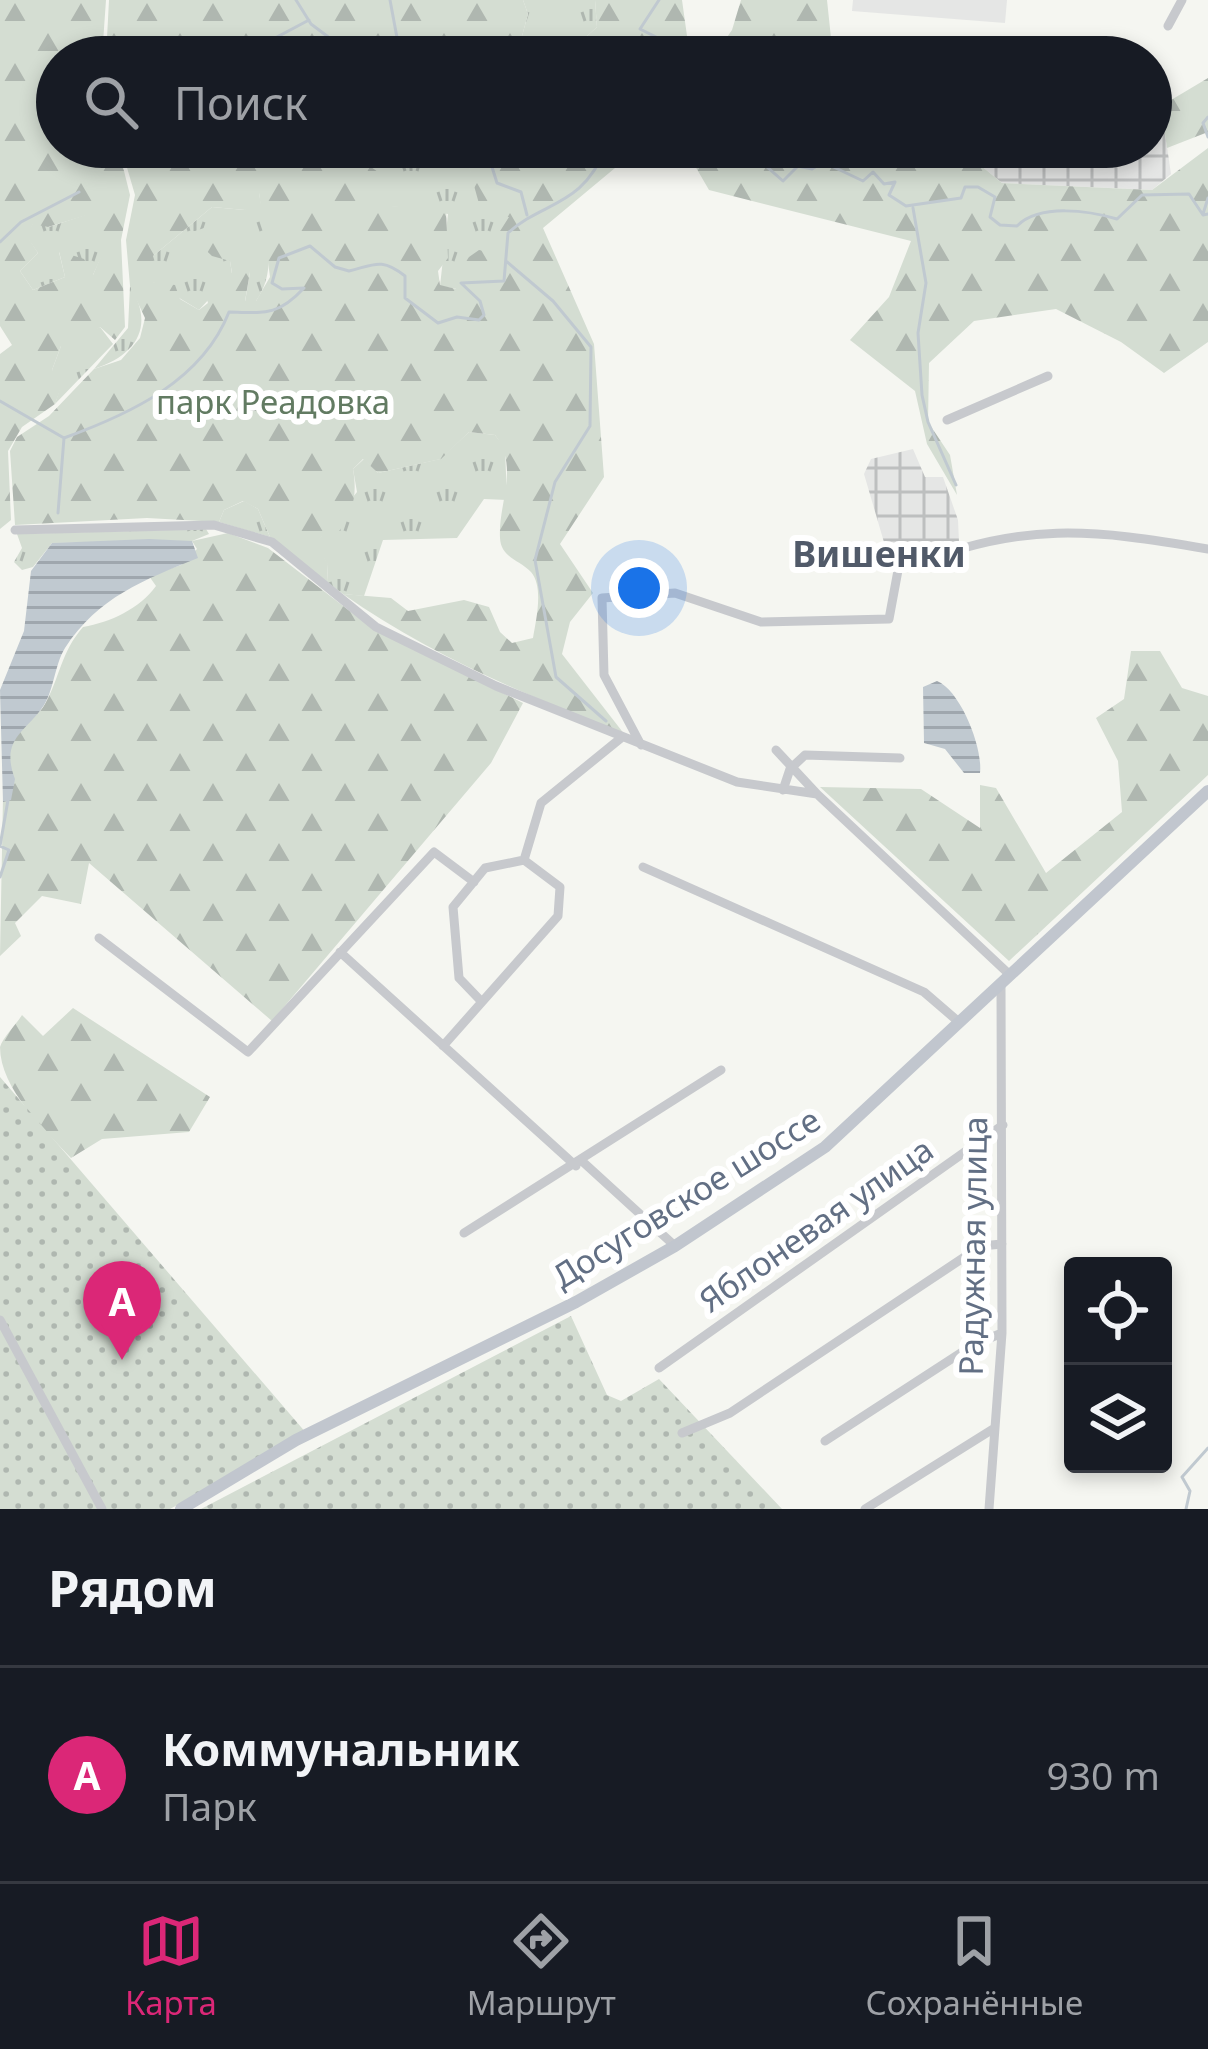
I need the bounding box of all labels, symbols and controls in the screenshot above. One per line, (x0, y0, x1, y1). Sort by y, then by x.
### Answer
search box (36, 36, 1172, 168)
icon: search (78, 69, 144, 135)
text: Поиск (174, 72, 308, 133)
park label: парк Реадовка (156, 379, 390, 424)
district label: Вишенки (792, 529, 966, 578)
your location (609, 558, 669, 618)
street label: Досуговское шоссе (543, 1097, 828, 1298)
street label: Радужная улица (948, 1116, 997, 1376)
street label: Яблоневая улица (690, 1127, 942, 1322)
map controls (1064, 1257, 1172, 1473)
button: locate (1064, 1257, 1172, 1365)
pin: A (83, 1261, 161, 1360)
button: layers (1064, 1365, 1172, 1473)
text: Рядом (48, 1552, 217, 1622)
text: Коммунальник (162, 1718, 520, 1779)
text: A (74, 1748, 101, 1801)
text: 930 m (1046, 1748, 1160, 1801)
text: Парк (162, 1779, 257, 1832)
tab: Карта (125, 1908, 217, 2025)
tab: Маршрут (467, 1908, 616, 2025)
tab: Сохранённые (866, 1908, 1083, 2025)

